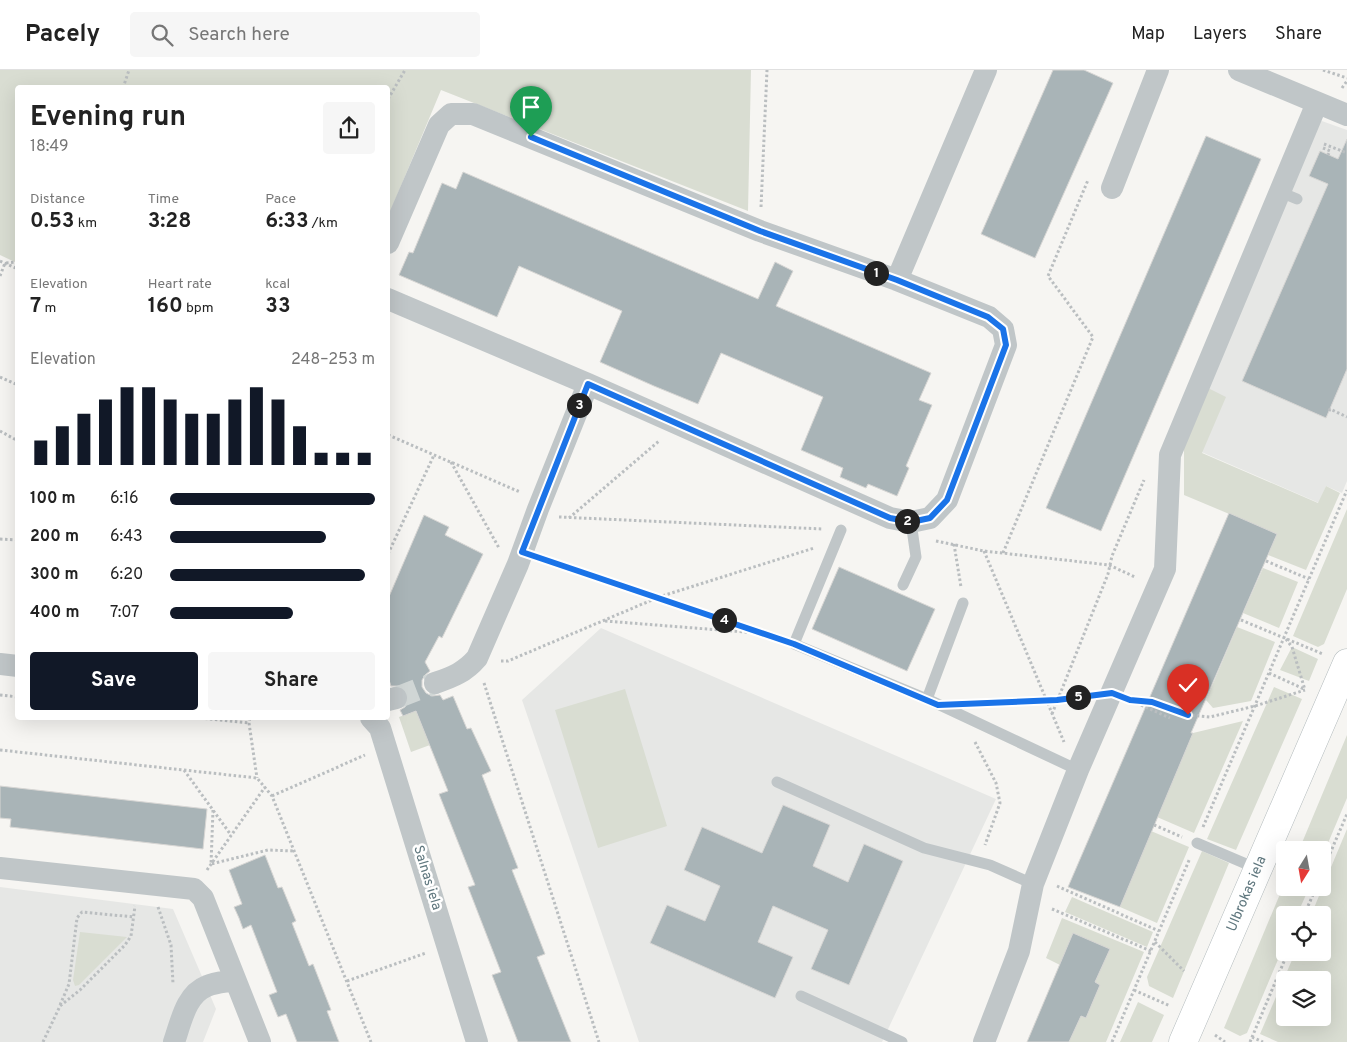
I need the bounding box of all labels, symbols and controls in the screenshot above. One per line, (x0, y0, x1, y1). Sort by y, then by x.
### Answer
search box (130, 12, 480, 57)
text: Pacely (25, 20, 100, 50)
icon: search (148, 21, 176, 49)
text: Search here (188, 23, 290, 47)
text: Map (1131, 23, 1165, 46)
text: Layers (1193, 23, 1247, 46)
text: Share (1275, 23, 1322, 46)
pin (510, 86, 552, 137)
icon: arrive (517, 93, 545, 121)
text: Evening run (30, 100, 186, 136)
button: share (323, 102, 375, 154)
text: 18:49 (30, 137, 69, 157)
text: Distance (30, 191, 85, 208)
text: Time (148, 191, 179, 208)
text: Pace (265, 191, 296, 208)
text: 0.53 (30, 208, 74, 235)
text: 3:28 (148, 208, 191, 235)
text: 6:33 (265, 208, 309, 235)
text: km (74, 215, 97, 232)
text: /km (309, 215, 338, 232)
pin: 1 (864, 260, 888, 286)
text: 1 (874, 265, 879, 282)
text: Elevation (30, 276, 88, 293)
text: Heart rate (148, 276, 212, 293)
text: kcal (265, 276, 290, 293)
text: 7 (30, 293, 41, 320)
text: 160 (148, 293, 183, 320)
text: 33 (265, 293, 291, 320)
text: m (41, 300, 56, 317)
text: bpm (183, 300, 214, 317)
text: Elevation (30, 350, 96, 370)
text: 248–253 m (291, 350, 375, 370)
pin: 3 (566, 392, 592, 418)
text: 3 (575, 397, 584, 414)
text: 100 m (30, 489, 76, 509)
text: 6:16 (110, 489, 139, 509)
pin: 2 (894, 508, 920, 534)
text: 2 (903, 513, 912, 530)
text: 200 m (30, 527, 79, 547)
text: 6:43 (110, 527, 143, 547)
text: 300 m (30, 565, 78, 585)
text: 6:20 (110, 565, 143, 585)
text: 400 m (30, 603, 79, 623)
text: 7:07 (110, 603, 139, 623)
pin: 4 (712, 608, 736, 632)
text: 4 (720, 612, 729, 629)
button: Save (30, 652, 198, 710)
button: Share (208, 652, 375, 710)
pin (1167, 664, 1209, 715)
icon: check (1174, 671, 1202, 699)
pin: 5 (1066, 684, 1090, 710)
text: 5 (1074, 689, 1083, 706)
north arrow (1276, 841, 1331, 896)
map controls (1276, 841, 1331, 1026)
street label: Salnas iela (409, 844, 445, 912)
street label: Ulbrokas iela (1223, 854, 1271, 934)
button: locate (1276, 906, 1331, 961)
button: layers (1276, 971, 1331, 1026)

